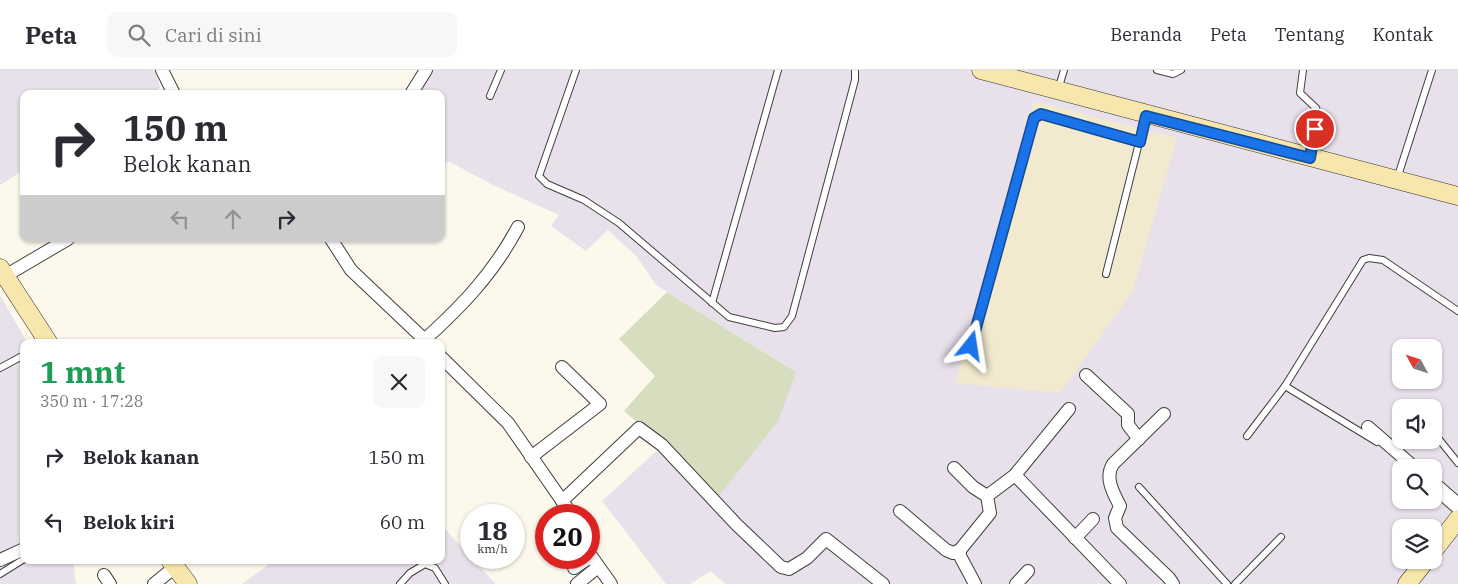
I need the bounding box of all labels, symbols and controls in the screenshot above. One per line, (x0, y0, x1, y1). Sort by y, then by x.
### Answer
search box (107, 12, 457, 57)
text: Peta (25, 19, 77, 51)
icon: search (125, 21, 153, 49)
text: Cari di sini (165, 23, 262, 47)
text: Beranda (1110, 23, 1182, 46)
text: Peta (1210, 23, 1247, 46)
text: Tentang (1275, 23, 1344, 46)
text: Kontak (1372, 23, 1433, 46)
text: 150 m (123, 105, 228, 151)
pin (1294, 108, 1336, 150)
icon: right (40, 110, 105, 175)
icon: arrive (1301, 115, 1329, 143)
text: Belok kanan (123, 149, 251, 178)
icon: left (166, 205, 194, 233)
icon: ahead (219, 205, 247, 233)
icon: right (272, 205, 300, 233)
position arrow (944, 319, 996, 371)
north arrow (1392, 339, 1442, 389)
map controls (1392, 339, 1442, 569)
text: 1 mnt (40, 352, 125, 391)
button: close (373, 356, 425, 408)
text: 350 m · 17:28 (40, 391, 143, 411)
button: sound (1392, 399, 1442, 449)
icon: right (40, 443, 68, 471)
text: Belok kanan (83, 445, 199, 469)
text: 150 m (368, 445, 425, 469)
button: search (1392, 459, 1442, 509)
speed limit sign: 20 (535, 504, 600, 569)
icon: left (40, 508, 68, 536)
text: Belok kiri (83, 510, 175, 534)
text: 60 m (380, 510, 425, 534)
text: 18 (477, 514, 508, 547)
button: layers (1392, 519, 1442, 569)
text: km/h (477, 541, 508, 556)

